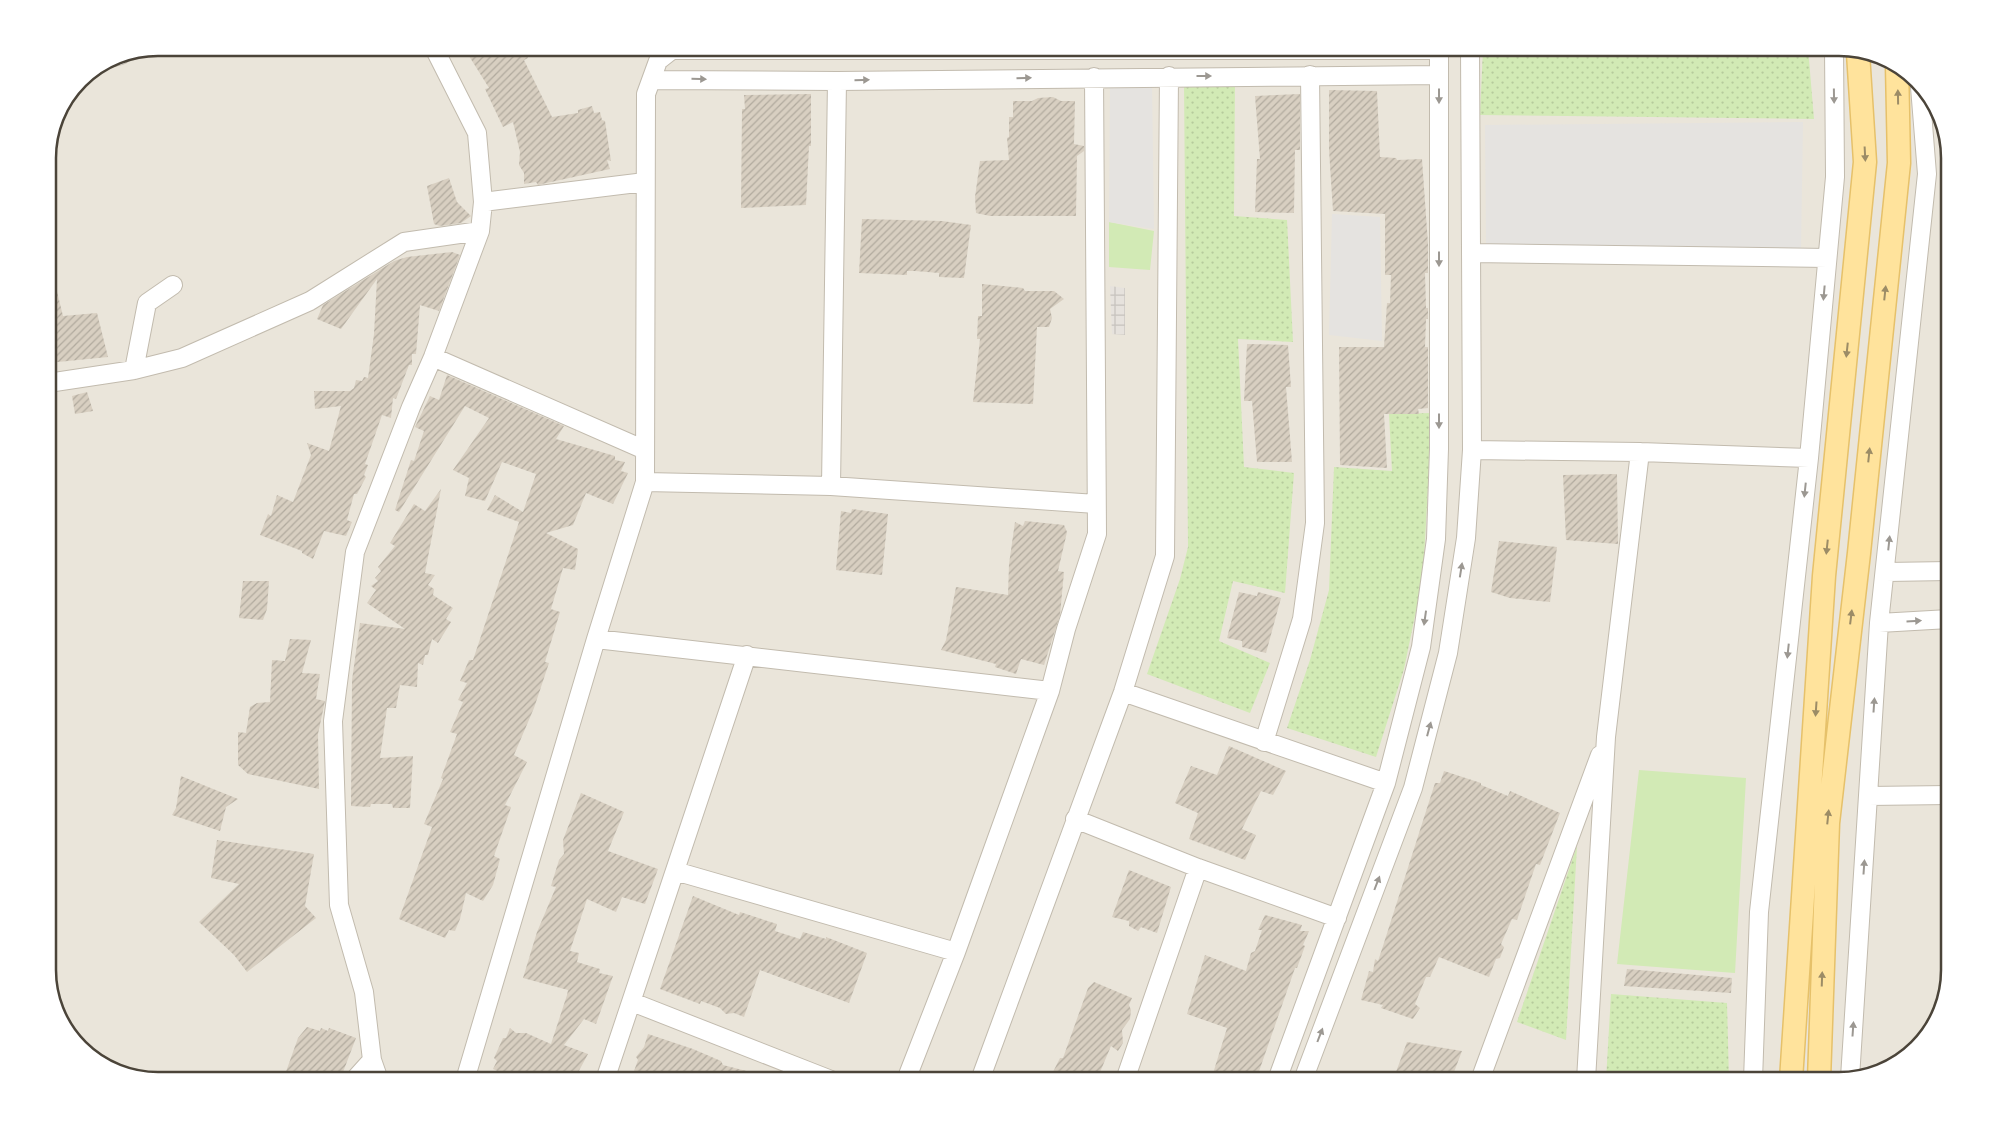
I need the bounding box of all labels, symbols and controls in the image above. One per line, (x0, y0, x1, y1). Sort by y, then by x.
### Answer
one-way arrow (1197, 72, 1213, 80)
one-way arrow (1017, 74, 1033, 82)
one-way arrow (692, 75, 708, 83)
one-way arrow (854, 76, 870, 84)
one-way arrow (1435, 88, 1443, 104)
one-way arrow (1830, 88, 1838, 104)
one-way arrow (1894, 88, 1902, 104)
one-way arrow (1861, 146, 1869, 162)
one-way arrow (1435, 251, 1443, 267)
one-way arrow (1819, 285, 1827, 301)
one-way arrow (1881, 285, 1889, 301)
one-way arrow (1842, 342, 1850, 358)
one-way arrow (1435, 413, 1443, 429)
one-way arrow (1865, 447, 1873, 463)
one-way arrow (1801, 482, 1809, 498)
one-way arrow (1885, 534, 1893, 550)
one-way arrow (1823, 539, 1831, 555)
one-way arrow (1457, 561, 1465, 577)
one-way arrow (1847, 608, 1855, 624)
one-way arrow (1421, 610, 1429, 626)
one-way arrow (1907, 617, 1923, 625)
one-way arrow (1784, 644, 1792, 660)
one-way arrow (1871, 696, 1879, 712)
one-way arrow (1811, 701, 1819, 717)
one-way arrow (1425, 721, 1433, 736)
one-way arrow (1824, 809, 1832, 825)
one-way arrow (1860, 858, 1868, 874)
one-way arrow (1374, 876, 1382, 890)
one-way arrow (1819, 971, 1827, 987)
one-way arrow (1850, 1021, 1858, 1037)
one-way arrow (1316, 1027, 1324, 1042)

